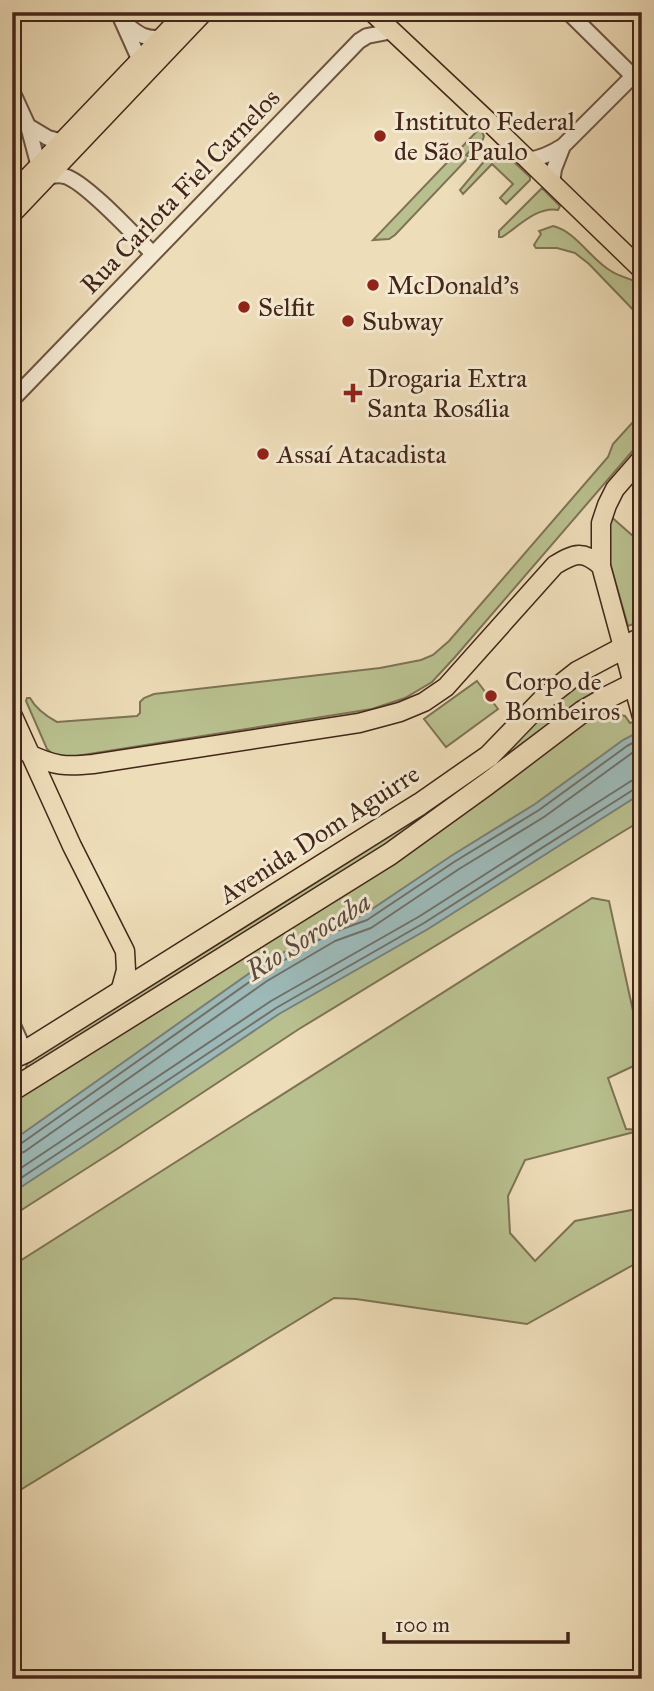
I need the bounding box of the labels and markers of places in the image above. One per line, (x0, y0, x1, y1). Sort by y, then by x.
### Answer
place label: Instituto Federal de São Paulo (394, 105, 575, 167)
marker: Instituto Federal de São Paulo (372, 128, 388, 144)
place label: McDonald's (387, 269, 519, 301)
marker: McDonald's (365, 277, 381, 293)
place label: Selfit (258, 291, 315, 323)
marker: Selfit (236, 299, 252, 315)
place label: Subway (362, 305, 444, 337)
marker: Subway (340, 313, 356, 329)
place label: Drogaria Extra Santa Rosália (367, 362, 527, 424)
marker: Drogaria Extra Santa Rosália (345, 385, 361, 401)
place label: Assaí Atacadista (276, 438, 447, 470)
marker: Assaí Atacadista (255, 446, 271, 462)
place label: Corpo de Bombeiros (505, 665, 620, 727)
marker: Corpo de Bombeiros (483, 688, 499, 704)

